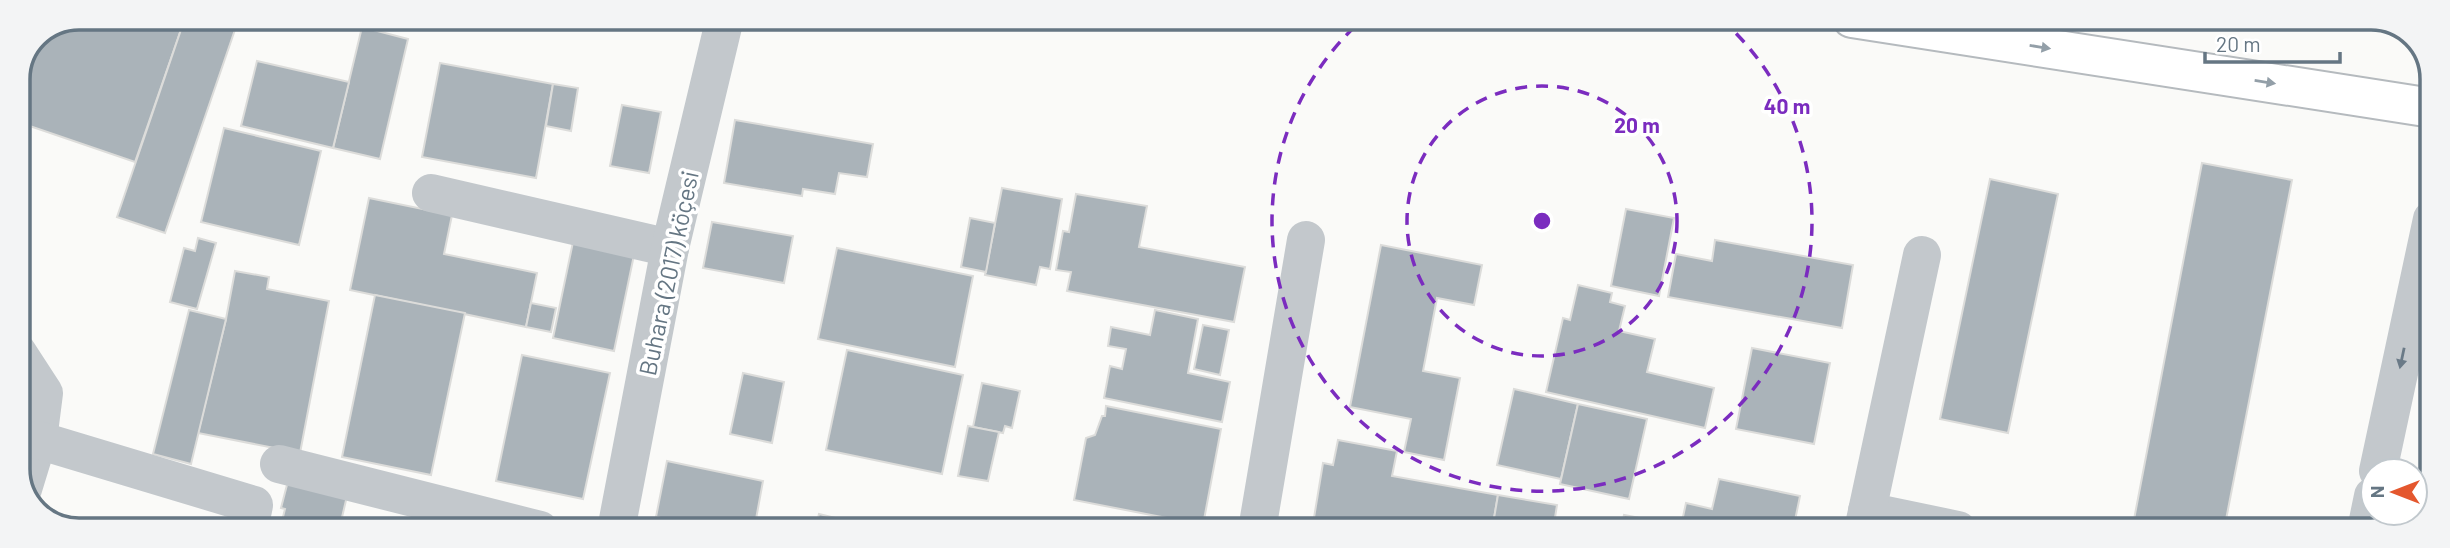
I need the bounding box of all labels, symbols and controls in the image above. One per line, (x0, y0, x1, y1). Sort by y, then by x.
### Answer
scale bar (2205, 21, 2340, 65)
text: 20 m (2216, 31, 2261, 56)
one-way arrow (2029, 42, 2051, 53)
one-way arrow (2254, 77, 2276, 88)
text: 40 m (1764, 93, 1810, 118)
text: 20 m (1614, 112, 1660, 137)
street label: Buhara (2017) köçesi (632, 168, 704, 378)
centre of rings (1530, 209, 1554, 233)
one-way arrow (2397, 347, 2408, 369)
north arrow (2359, 457, 2429, 527)
text: N (2365, 486, 2388, 498)

